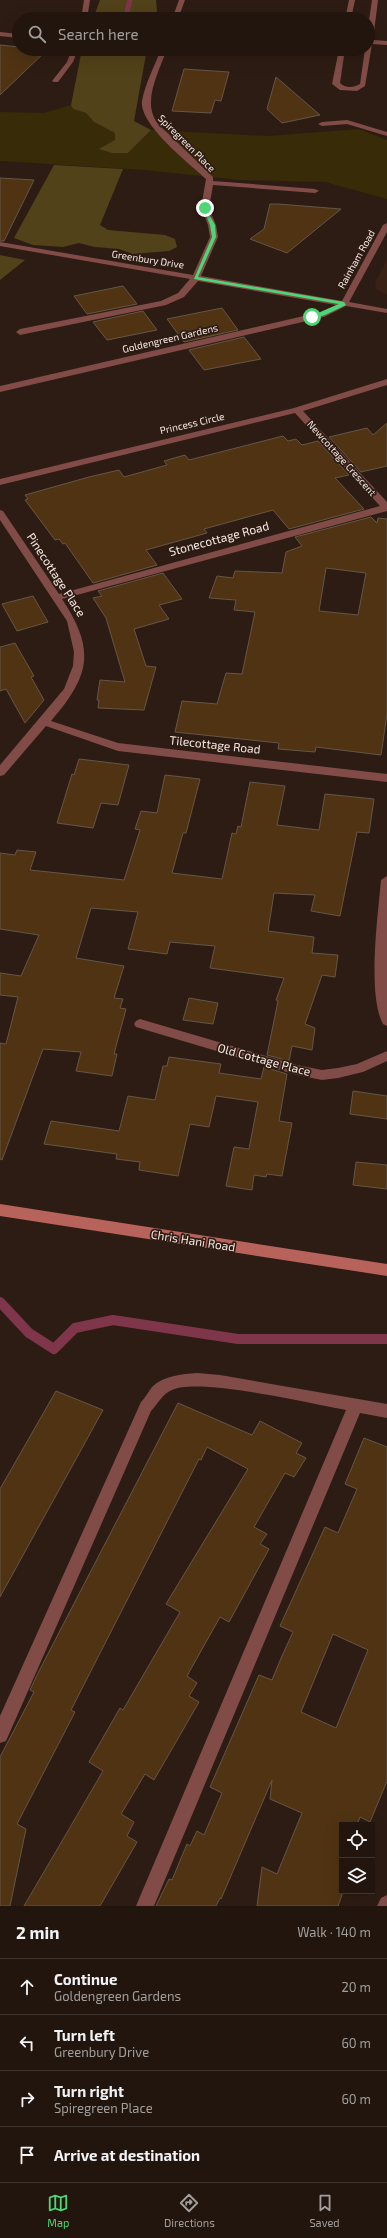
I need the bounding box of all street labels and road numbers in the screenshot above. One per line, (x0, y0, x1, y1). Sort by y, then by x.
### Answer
street label: Spiregreen Place (156, 112, 218, 174)
street label: Rainham Road (335, 228, 377, 290)
street label: Greenbury Drive (111, 247, 185, 271)
street label: Goldengreen Gardens (121, 321, 219, 355)
street label: Princess Circle (158, 410, 226, 436)
street label: Newcottage Crescent (305, 418, 379, 498)
street label: Stonecottage Road (167, 518, 270, 558)
street label: Pinecottage Place (25, 530, 89, 619)
street label: Tilecottage Road (169, 732, 261, 756)
street label: Old Cottage Place (216, 1040, 312, 1078)
street label: Chris Hani Road (150, 1226, 236, 1254)

